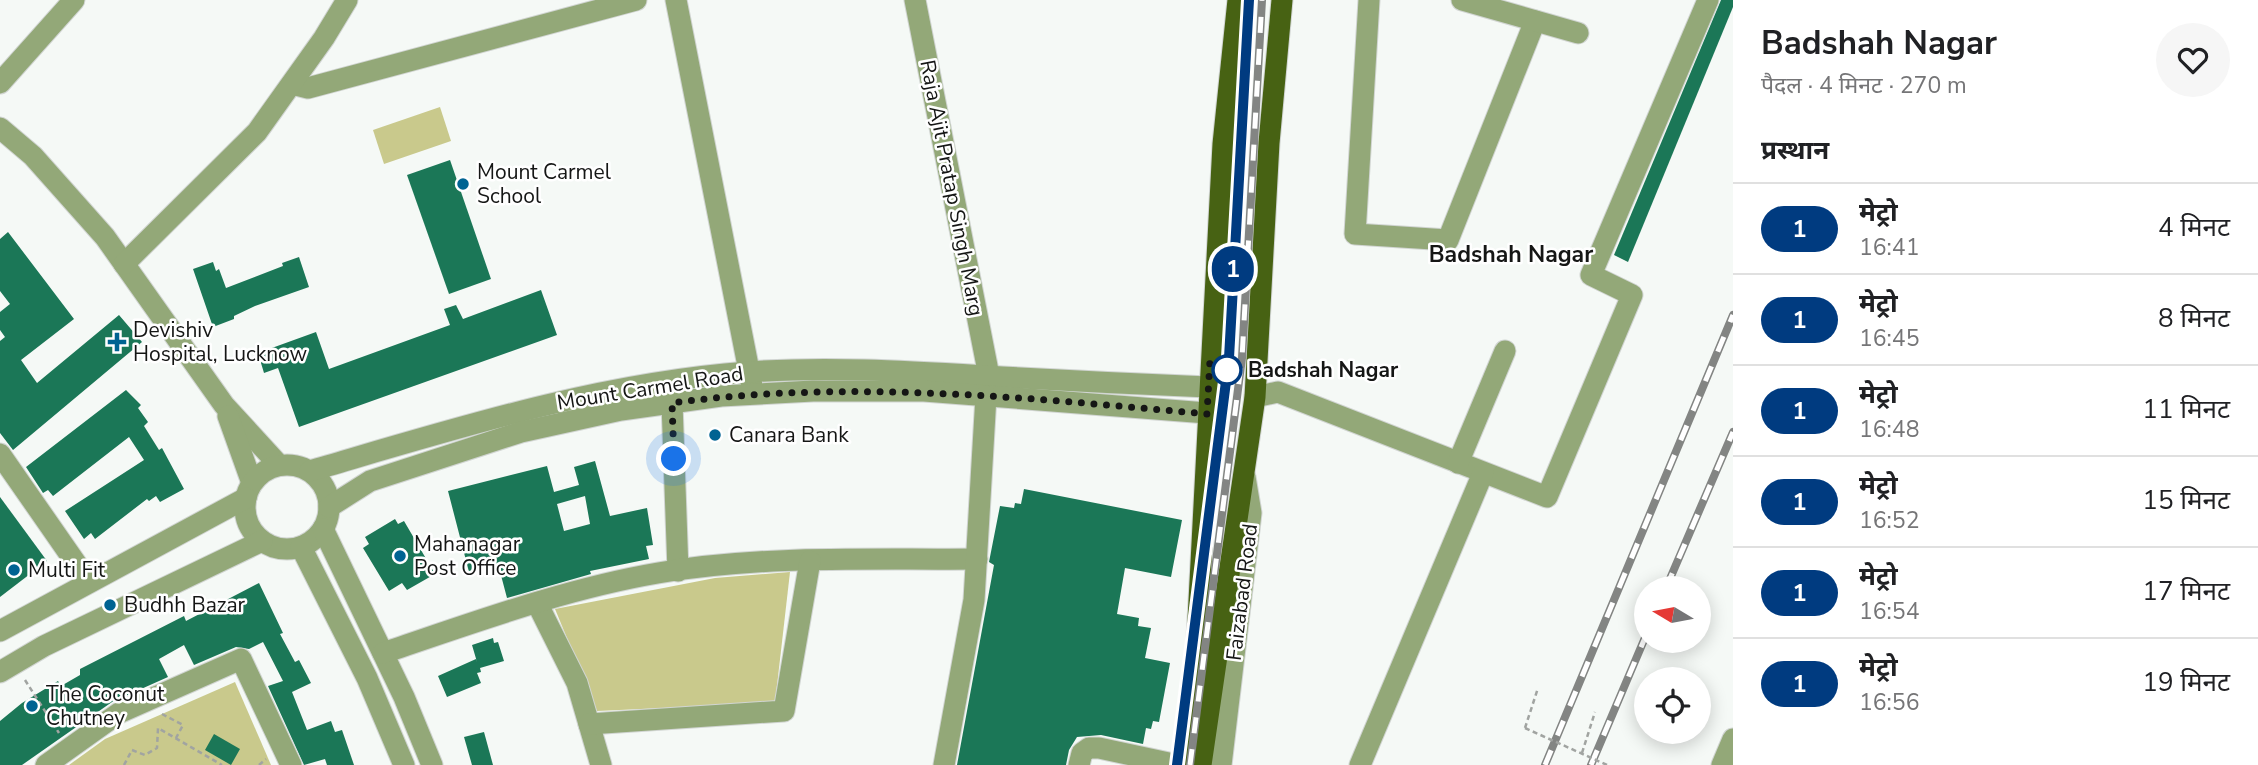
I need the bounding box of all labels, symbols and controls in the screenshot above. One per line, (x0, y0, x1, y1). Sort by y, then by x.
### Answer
text: Badshah Nagar (1761, 21, 1997, 66)
button: heart (2156, 23, 2230, 97)
street label: Raja Ajit Pratap Singh Marg (913, 58, 991, 318)
text: पैदल · 4 मिनट · 270 m (1761, 70, 1967, 101)
text: प्रस्थान (1761, 133, 1829, 168)
place label: Mount Carmel School (477, 158, 612, 210)
marker: Mount Carmel School (455, 176, 471, 192)
text: मेट्रो (1859, 195, 1898, 230)
text: 4 मिनट (2158, 210, 2230, 245)
text: 1 (1792, 213, 1807, 245)
text: 16:41 (1859, 232, 1919, 263)
district label: Badshah Nagar (1429, 239, 1593, 270)
line badge: 1 (1210, 246, 1256, 292)
text: 1 (1226, 253, 1240, 285)
text: मेट्रो (1859, 286, 1898, 321)
text: 8 मिनट (2158, 301, 2230, 336)
text: 1 (1792, 304, 1807, 336)
place label: Devishiv Hospital, Lucknow (133, 316, 308, 368)
text: 16:45 (1859, 323, 1919, 354)
marker: Devishiv Hospital, Lucknow (107, 332, 127, 352)
marker: Badshah Nagar (1212, 355, 1242, 385)
place label: Badshah Nagar (1248, 356, 1399, 384)
street label: Mount Carmel Road (555, 359, 745, 417)
text: मेट्रो (1859, 377, 1898, 412)
text: 11 मिनट (2142, 392, 2230, 427)
text: 1 (1792, 395, 1807, 427)
text: 16:48 (1859, 414, 1919, 445)
place label: Canara Bank (729, 421, 849, 449)
marker: Canara Bank (707, 427, 723, 443)
your location (656, 441, 691, 476)
text: मेट्रो (1859, 468, 1898, 503)
text: 15 मिनट (2142, 483, 2230, 518)
text: 1 (1792, 486, 1807, 518)
text: 16:52 (1859, 505, 1919, 536)
street label: Faizabad Road (1220, 522, 1264, 662)
place label: Mahanagar Post Office (414, 530, 521, 582)
marker: Mahanagar Post Office (392, 548, 408, 564)
place label: Multi Fit (28, 556, 106, 584)
text: मेट्रो (1859, 559, 1898, 594)
marker: Multi Fit (6, 562, 22, 578)
text: 17 मिनट (2142, 574, 2230, 609)
north arrow (1634, 576, 1712, 653)
map controls (1634, 576, 1711, 744)
text: 1 (1792, 577, 1807, 609)
place label: Budhh Bazar (124, 591, 246, 619)
text: 16:54 (1859, 596, 1919, 627)
marker: Budhh Bazar (102, 597, 118, 613)
text: मेट्रो (1859, 650, 1898, 685)
text: 19 मिनट (2142, 665, 2230, 700)
button: locate (1634, 667, 1711, 744)
text: 1 (1792, 668, 1807, 700)
place label: The Coconut Chutney (46, 680, 165, 732)
text: 16:56 (1859, 687, 1919, 718)
marker: The Coconut Chutney (24, 698, 40, 714)

